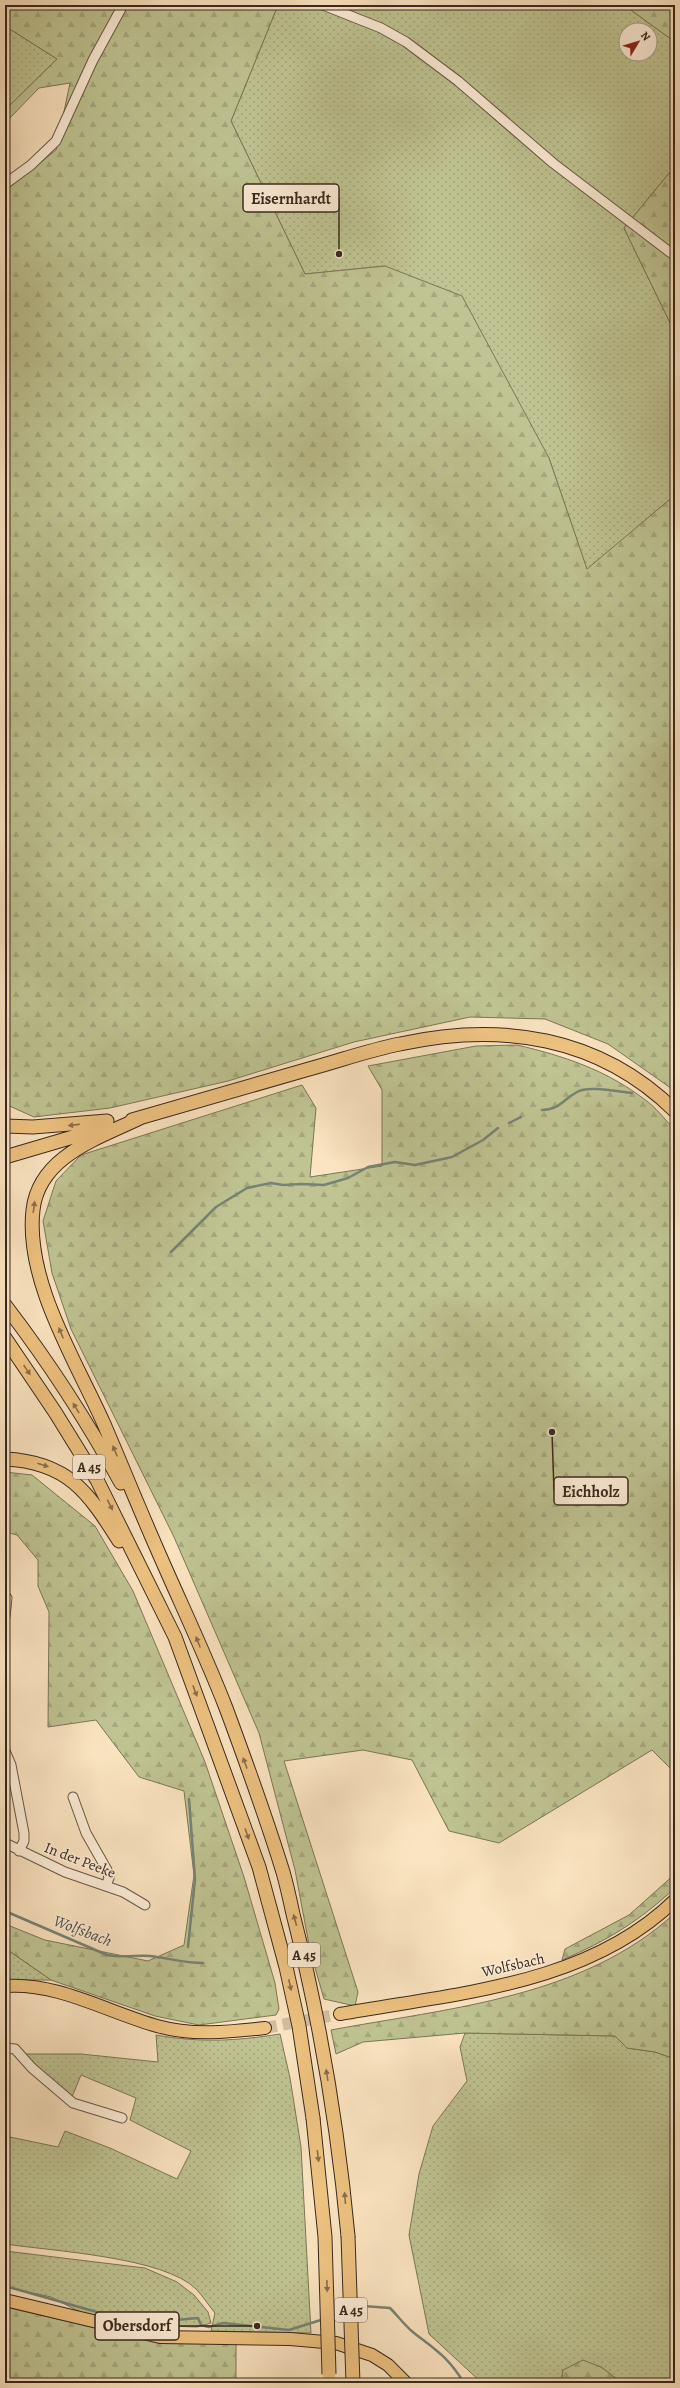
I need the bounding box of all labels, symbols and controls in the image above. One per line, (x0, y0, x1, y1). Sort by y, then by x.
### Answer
north arrow (618, 22, 658, 62)
text: N (637, 28, 654, 44)
callout: Eisernhardt (243, 184, 339, 212)
text: Eisernhardt (251, 188, 332, 210)
one-way arrow (67, 1122, 80, 1128)
one-way arrow (31, 1201, 37, 1214)
one-way arrow (58, 1326, 64, 1338)
one-way arrow (24, 1364, 31, 1376)
one-way arrow (73, 1402, 80, 1414)
one-way arrow (112, 1446, 118, 1457)
road number: A 45 (73, 1455, 105, 1479)
one-way arrow (38, 1462, 50, 1468)
callout: Eichholz (554, 1477, 628, 1505)
text: Eichholz (562, 1481, 620, 1503)
one-way arrow (106, 1499, 113, 1511)
one-way arrow (195, 1636, 201, 1648)
one-way arrow (193, 1685, 199, 1697)
one-way arrow (242, 1757, 248, 1769)
one-way arrow (245, 1828, 251, 1840)
street label: In der Peeke (41, 1837, 119, 1883)
water label: Wolfsbach (50, 1910, 115, 1952)
one-way arrow (292, 1914, 298, 1926)
road number: A 45 (288, 1943, 320, 1967)
street label: Wolfsbach (479, 1948, 546, 1982)
one-way arrow (288, 1979, 294, 1991)
one-way arrow (324, 2069, 330, 2081)
one-way arrow (315, 2150, 321, 2163)
one-way arrow (341, 2192, 348, 2204)
one-way arrow (324, 2280, 330, 2293)
road number: A 45 (335, 2298, 367, 2322)
callout: Obersdorf (95, 2312, 179, 2340)
text: Obersdorf (103, 2315, 174, 2337)

